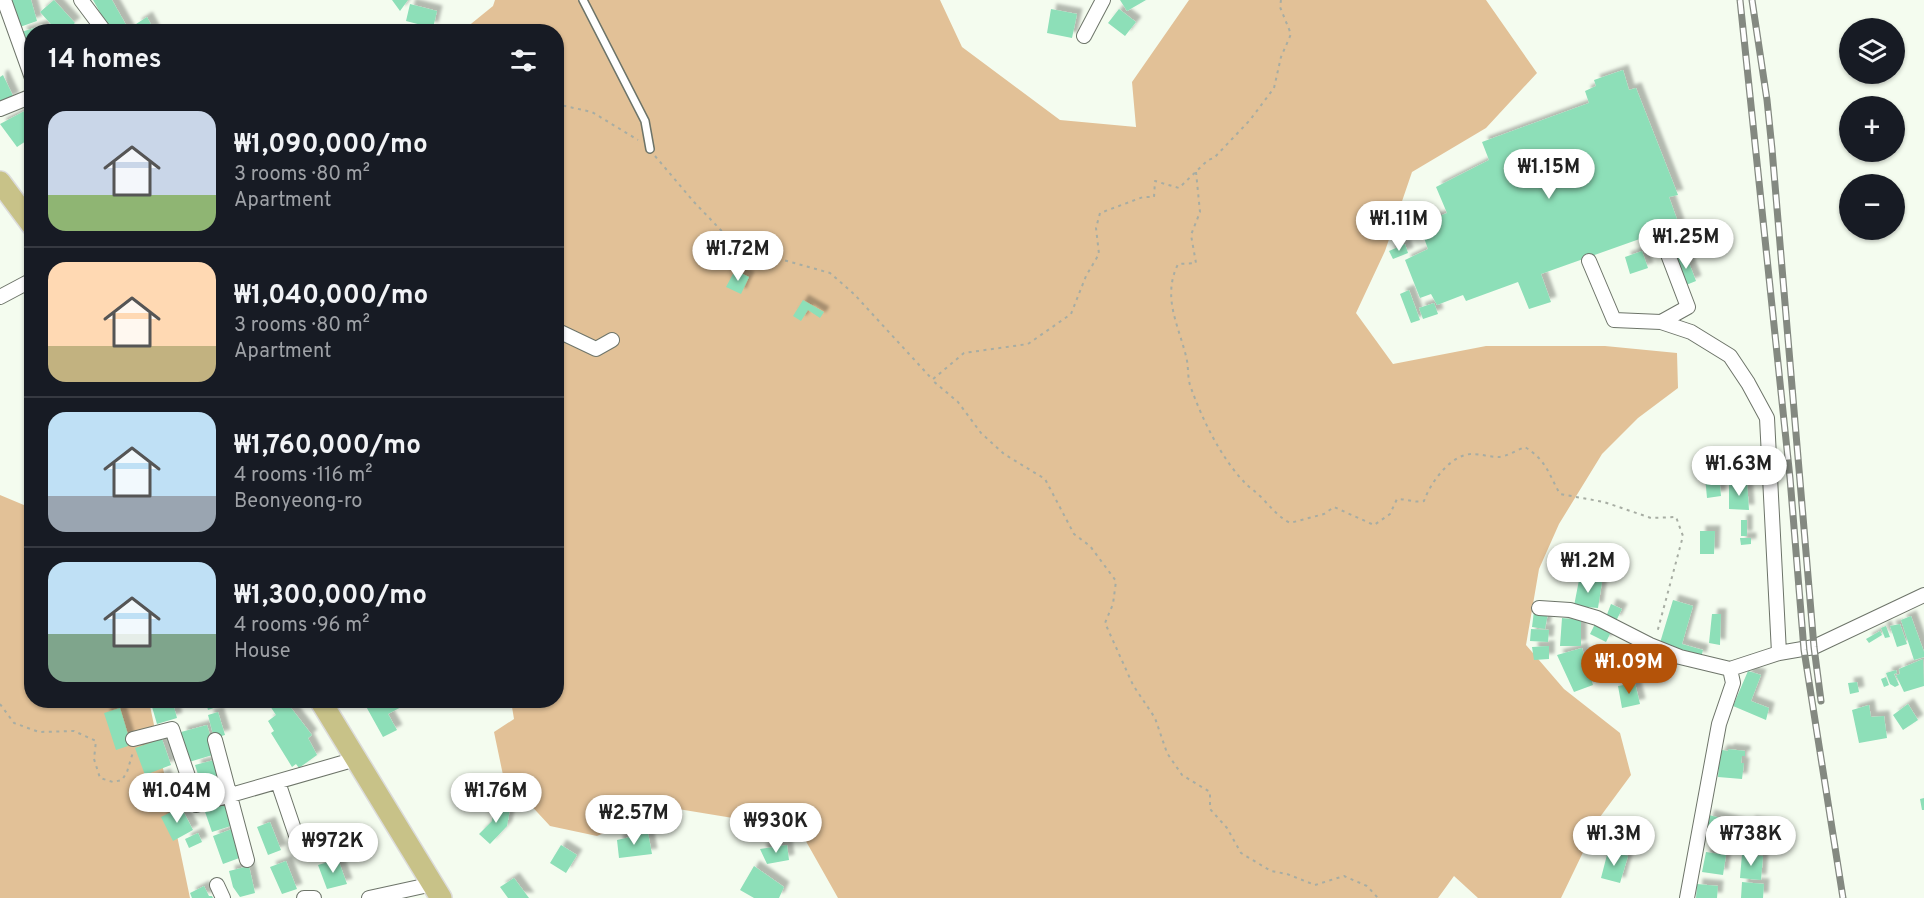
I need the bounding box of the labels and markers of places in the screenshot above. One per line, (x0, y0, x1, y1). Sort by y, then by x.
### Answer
pin: ₩1.15M (1500, 149, 1598, 200)
pin: ₩1.11M (1350, 201, 1448, 252)
pin: ₩1.25M (1637, 219, 1735, 270)
pin: ₩1.72M (689, 231, 787, 282)
pin: ₩1.63M (1690, 446, 1788, 497)
pin: ₩1.2M (1546, 543, 1630, 594)
pin: ₩1.09M (1580, 644, 1678, 695)
pin: ₩1.04M (128, 773, 226, 824)
pin: ₩1.76M (447, 773, 545, 824)
pin: ₩2.57M (585, 795, 683, 846)
pin: ₩930K (734, 803, 818, 854)
pin: ₩1.3M (1572, 816, 1656, 867)
pin: ₩738K (1709, 816, 1793, 867)
pin: ₩972K (291, 823, 375, 874)

